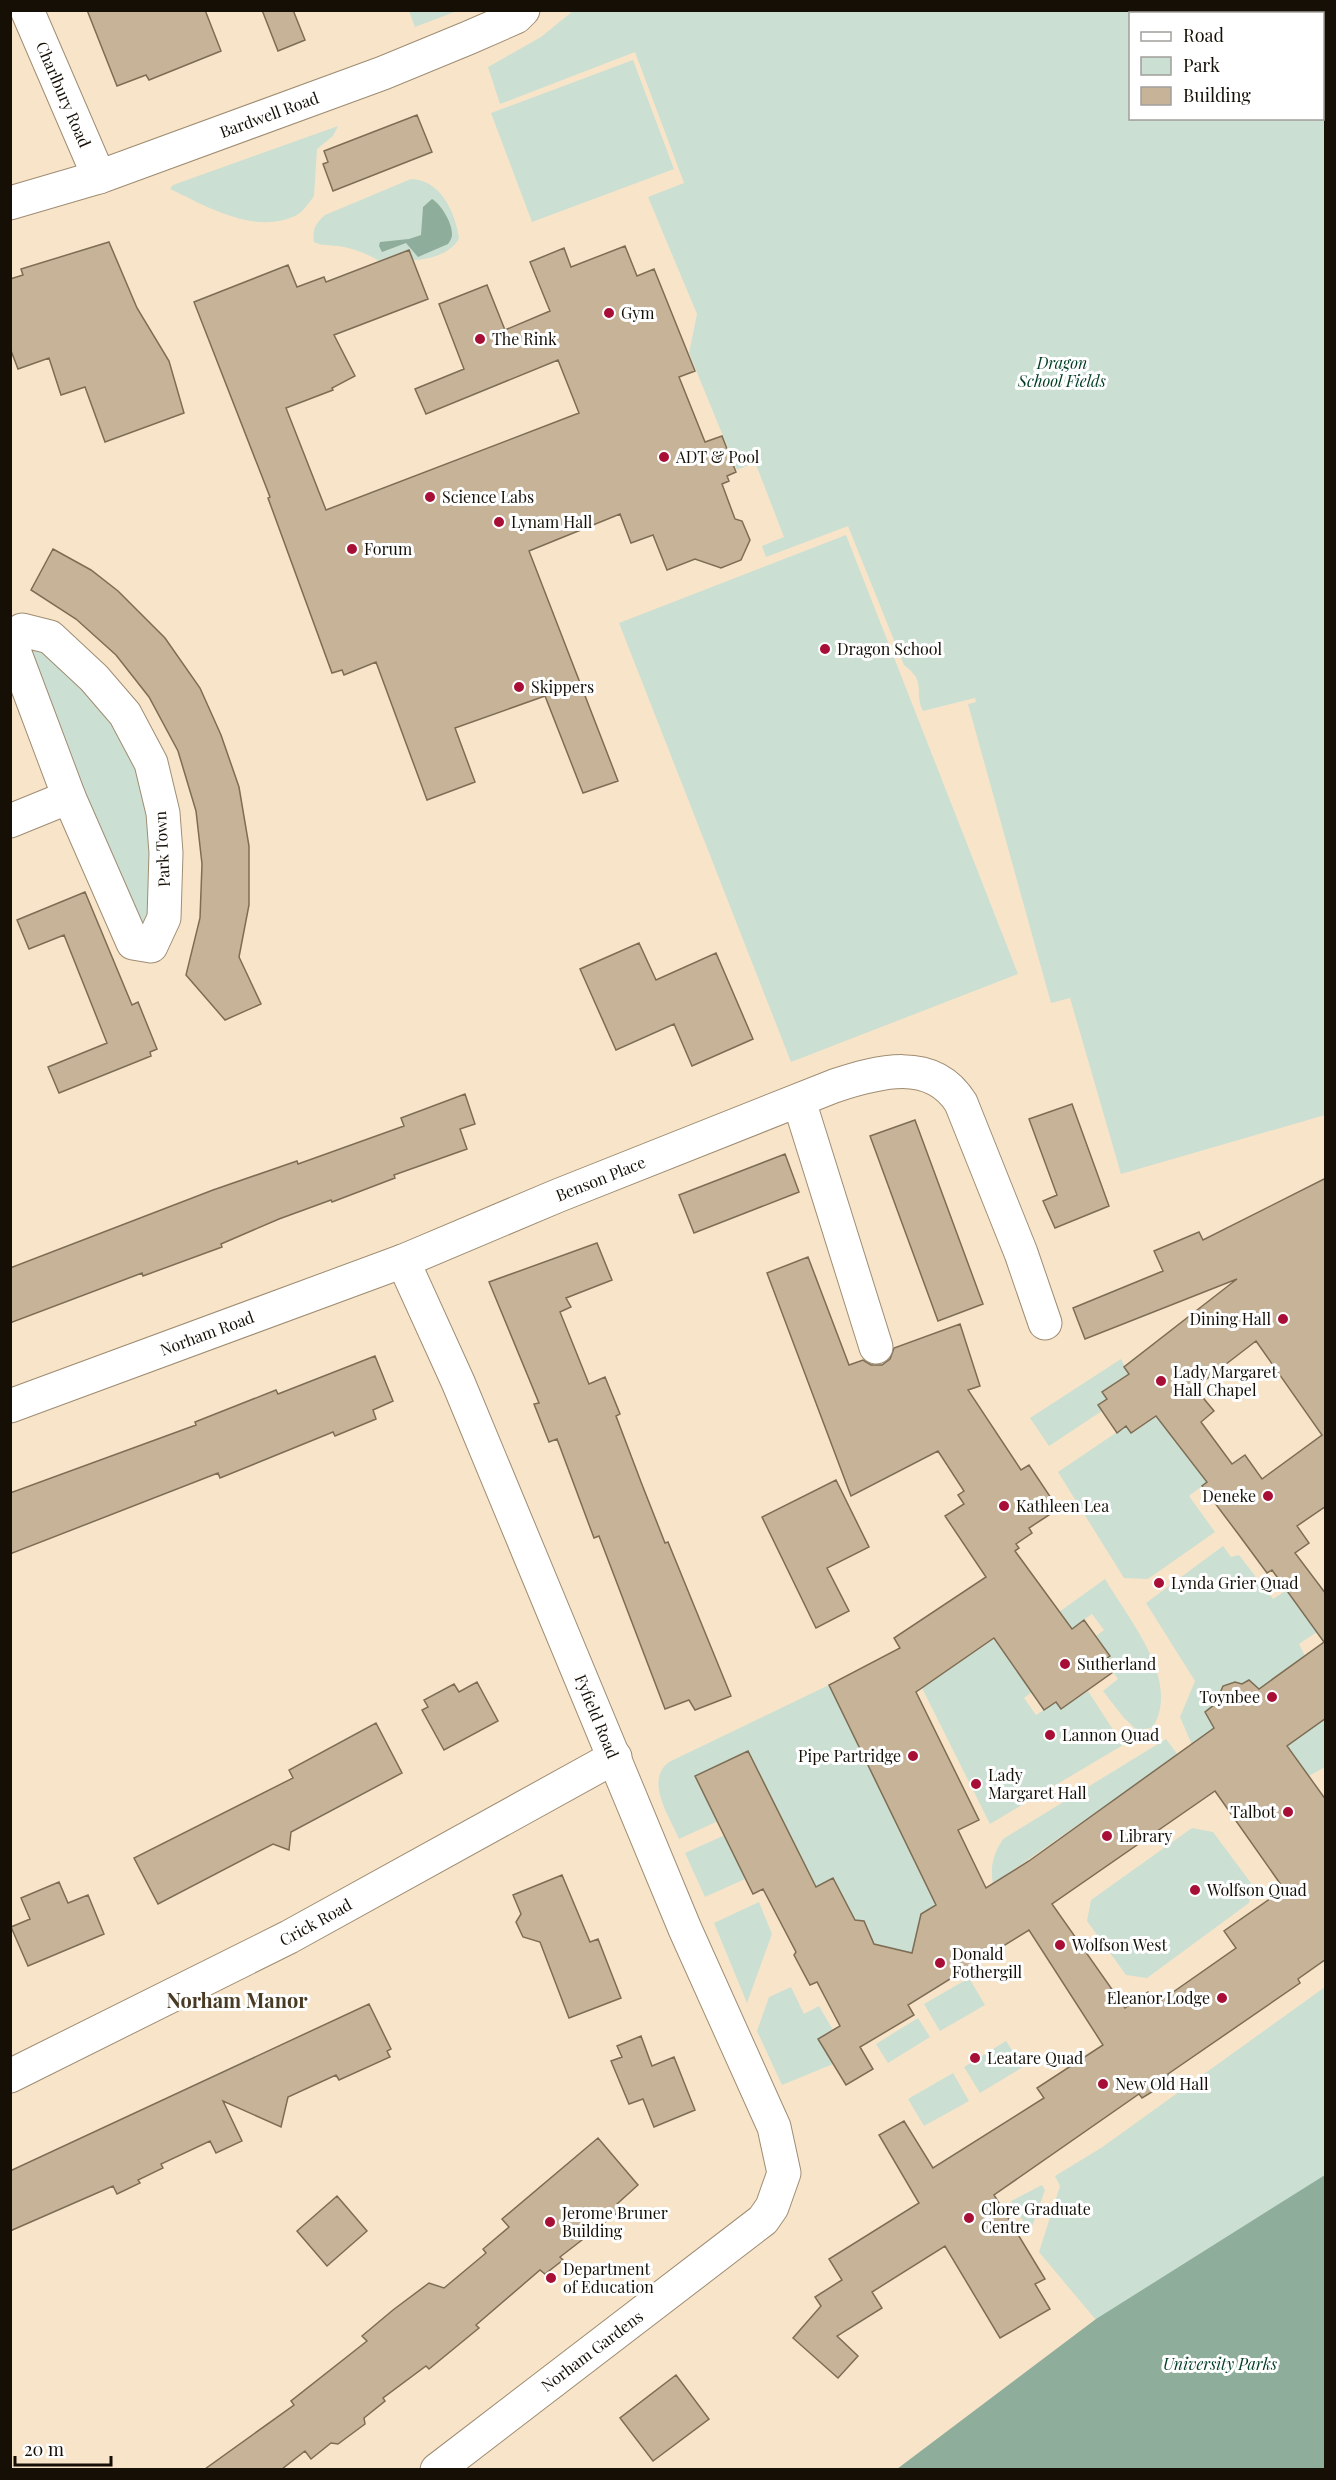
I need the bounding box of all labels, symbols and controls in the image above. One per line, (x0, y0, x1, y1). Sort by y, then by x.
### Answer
legend (1129, 12, 1324, 120)
text: Road (1183, 23, 1224, 47)
street label: Charlbury Road (32, 38, 96, 150)
text: Park (1183, 53, 1220, 77)
text: Building (1183, 83, 1251, 107)
street label: Bardwell Road (217, 86, 321, 142)
place label: Gym (621, 302, 654, 323)
marker: Gym (602, 306, 616, 320)
place label: The Rink (492, 328, 557, 349)
marker: The Rink (473, 332, 487, 346)
park label: Dragon School Fields (1017, 352, 1106, 391)
place label: ADT & Pool (675, 446, 760, 467)
marker: ADT & Pool (657, 450, 671, 464)
place label: Science Labs (442, 486, 534, 507)
marker: Science Labs (423, 490, 437, 504)
place label: Lynam Hall (511, 511, 593, 532)
marker: Lynam Hall (492, 515, 506, 529)
place label: Forum (364, 538, 412, 559)
marker: Forum (345, 542, 359, 556)
place label: Dragon School (837, 638, 942, 659)
marker: Dragon School (818, 642, 832, 656)
place label: Skippers (531, 676, 594, 697)
marker: Skippers (512, 680, 526, 694)
street label: Park Town (149, 810, 174, 888)
street label: Benson Place (553, 1151, 648, 1205)
street label: Norham Road (157, 1306, 257, 1360)
place label: Dining Hall (1190, 1308, 1271, 1329)
marker: Dining Hall (1276, 1312, 1290, 1326)
place label: Lady Margaret Hall Chapel (1173, 1361, 1277, 1400)
marker: Lady Margaret Hall Chapel (1154, 1374, 1168, 1388)
place label: Deneke (1202, 1485, 1256, 1506)
marker: Deneke (1261, 1489, 1275, 1503)
place label: Kathleen Lea (1016, 1495, 1109, 1516)
marker: Kathleen Lea (997, 1499, 1011, 1513)
place label: Lynda Grier Quad (1171, 1572, 1298, 1593)
marker: Lynda Grier Quad (1152, 1576, 1166, 1590)
place label: Sutherland (1077, 1653, 1156, 1674)
marker: Sutherland (1058, 1657, 1072, 1671)
street label: Fyfield Road (570, 1671, 624, 1761)
place label: Toynbee (1199, 1686, 1260, 1707)
marker: Toynbee (1265, 1690, 1279, 1704)
place label: Lannon Quad (1062, 1724, 1159, 1745)
marker: Lannon Quad (1043, 1728, 1057, 1742)
place label: Pipe Partridge (798, 1745, 901, 1766)
marker: Pipe Partridge (906, 1749, 920, 1763)
place label: Lady Margaret Hall (988, 1764, 1087, 1803)
marker: Lady Margaret Hall (969, 1777, 983, 1791)
place label: Talbot (1230, 1801, 1276, 1822)
marker: Talbot (1281, 1805, 1295, 1819)
place label: Library (1119, 1825, 1172, 1846)
marker: Library (1100, 1829, 1114, 1843)
place label: Wolfson Quad (1206, 1879, 1307, 1900)
marker: Wolfson Quad (1188, 1883, 1202, 1897)
street label: Crick Road (276, 1893, 355, 1950)
place label: Wolfson West (1071, 1934, 1167, 1955)
marker: Wolfson West (1053, 1938, 1067, 1952)
place label: Donald Fothergill (952, 1943, 1022, 1982)
marker: Donald Fothergill (933, 1956, 947, 1970)
district label: Norham Manor (166, 1986, 308, 2013)
place label: Eleanor Lodge (1107, 1987, 1210, 2008)
marker: Eleanor Lodge (1215, 1991, 1229, 2005)
place label: Leatare Quad (987, 2047, 1083, 2068)
marker: Leatare Quad (968, 2051, 982, 2065)
place label: New Old Hall (1115, 2073, 1209, 2094)
marker: New Old Hall (1096, 2077, 1110, 2091)
place label: Clore Graduate Centre (981, 2198, 1091, 2237)
place label: Jerome Bruner Building (561, 2202, 668, 2241)
marker: Clore Graduate Centre (962, 2211, 976, 2225)
marker: Jerome Bruner Building (543, 2215, 557, 2229)
place label: Department of Education (563, 2258, 654, 2297)
marker: Department of Education (544, 2271, 558, 2285)
street label: Norham Gardens (537, 2305, 647, 2396)
park label: University Parks (1163, 2353, 1277, 2374)
scale bar (15, 2429, 111, 2467)
text: 20 m (24, 2437, 64, 2461)

